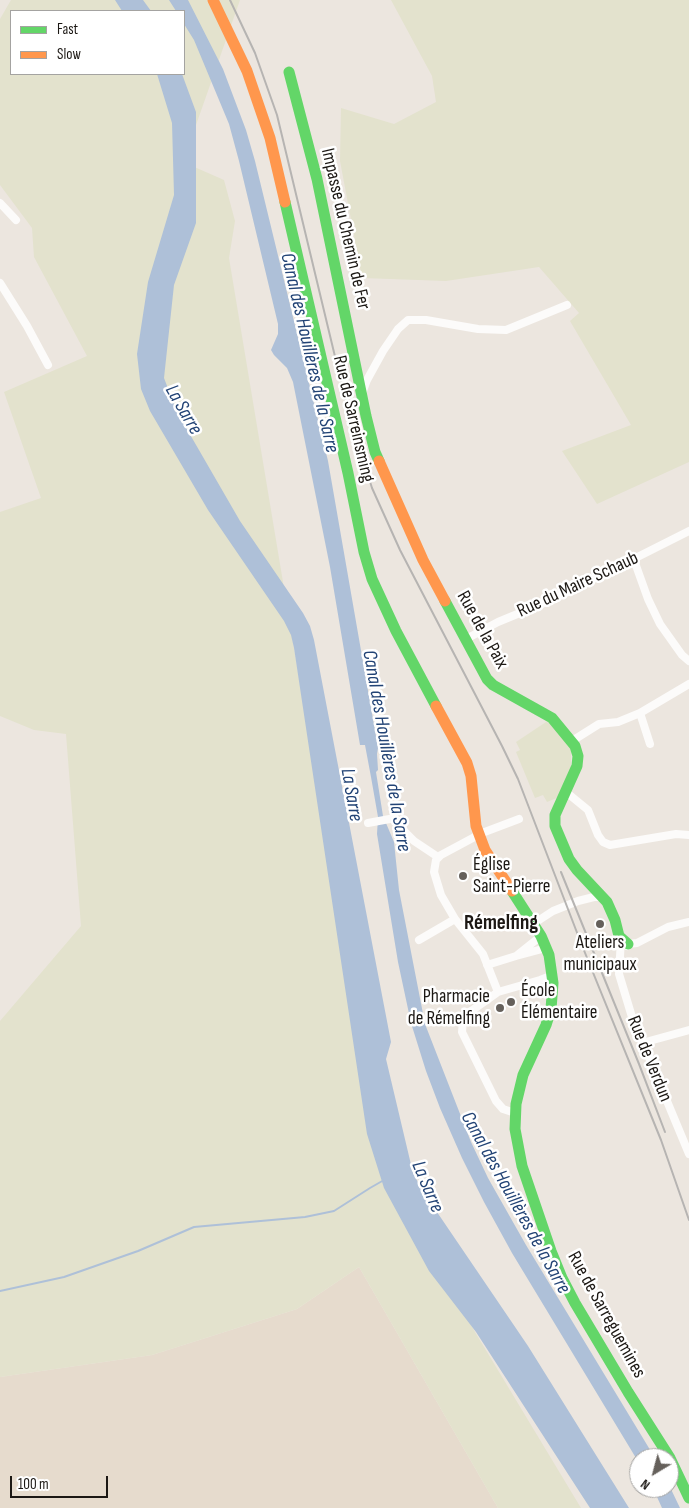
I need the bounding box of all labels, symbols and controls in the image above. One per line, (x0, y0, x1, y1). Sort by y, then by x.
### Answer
legend (10, 10, 185, 75)
text: Fast (57, 20, 78, 39)
text: Slow (57, 45, 81, 64)
street label: Impasse du Chemin de Fer (315, 146, 375, 312)
water label: Canal des Houillères de la Sarre (274, 251, 344, 455)
street label: Rue de Sarreinsming (327, 353, 379, 485)
water label: La Sarre (159, 381, 207, 439)
street label: Rue du Maire Schaub (514, 547, 642, 623)
street label: Rue de la Paix (451, 587, 513, 673)
water label: Canal des Houillères de la Sarre (356, 648, 416, 854)
water label: La Sarre (335, 767, 367, 823)
place label: Église Saint-Pierre (473, 854, 550, 898)
marker: Église Saint-Pierre (457, 870, 469, 882)
district label: Rémelfing (464, 911, 538, 937)
marker: Ateliers municipaux (594, 918, 606, 930)
place label: Ateliers municipaux (563, 932, 637, 976)
place label: École Élémentaire (521, 980, 597, 1024)
place label: Pharmacie de Rémelfing (408, 986, 490, 1030)
marker: École Élémentaire (505, 996, 517, 1008)
marker: Pharmacie de Rémelfing (494, 1002, 506, 1014)
street label: Rue de Verdun (621, 1013, 677, 1105)
water label: Canal des Houillères de la Sarre (455, 1108, 575, 1298)
water label: La Sarre (406, 1158, 448, 1216)
street label: Rue de Sarreguemines (562, 1248, 650, 1382)
north arrow (629, 1448, 679, 1498)
scale bar (12, 1466, 110, 1498)
text: 100 m (18, 1475, 49, 1494)
text: N (637, 1476, 653, 1494)

